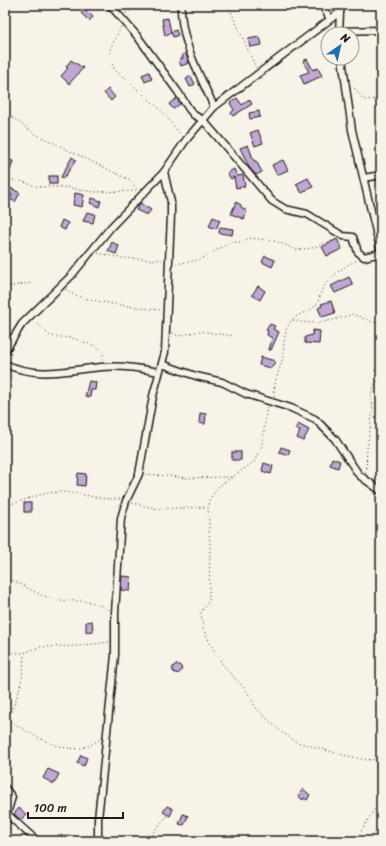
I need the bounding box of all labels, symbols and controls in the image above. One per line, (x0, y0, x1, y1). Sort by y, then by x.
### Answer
north arrow (320, 26, 360, 66)
text: N (336, 28, 354, 48)
scale bar (28, 794, 123, 820)
text: 100 m (34, 797, 67, 819)

